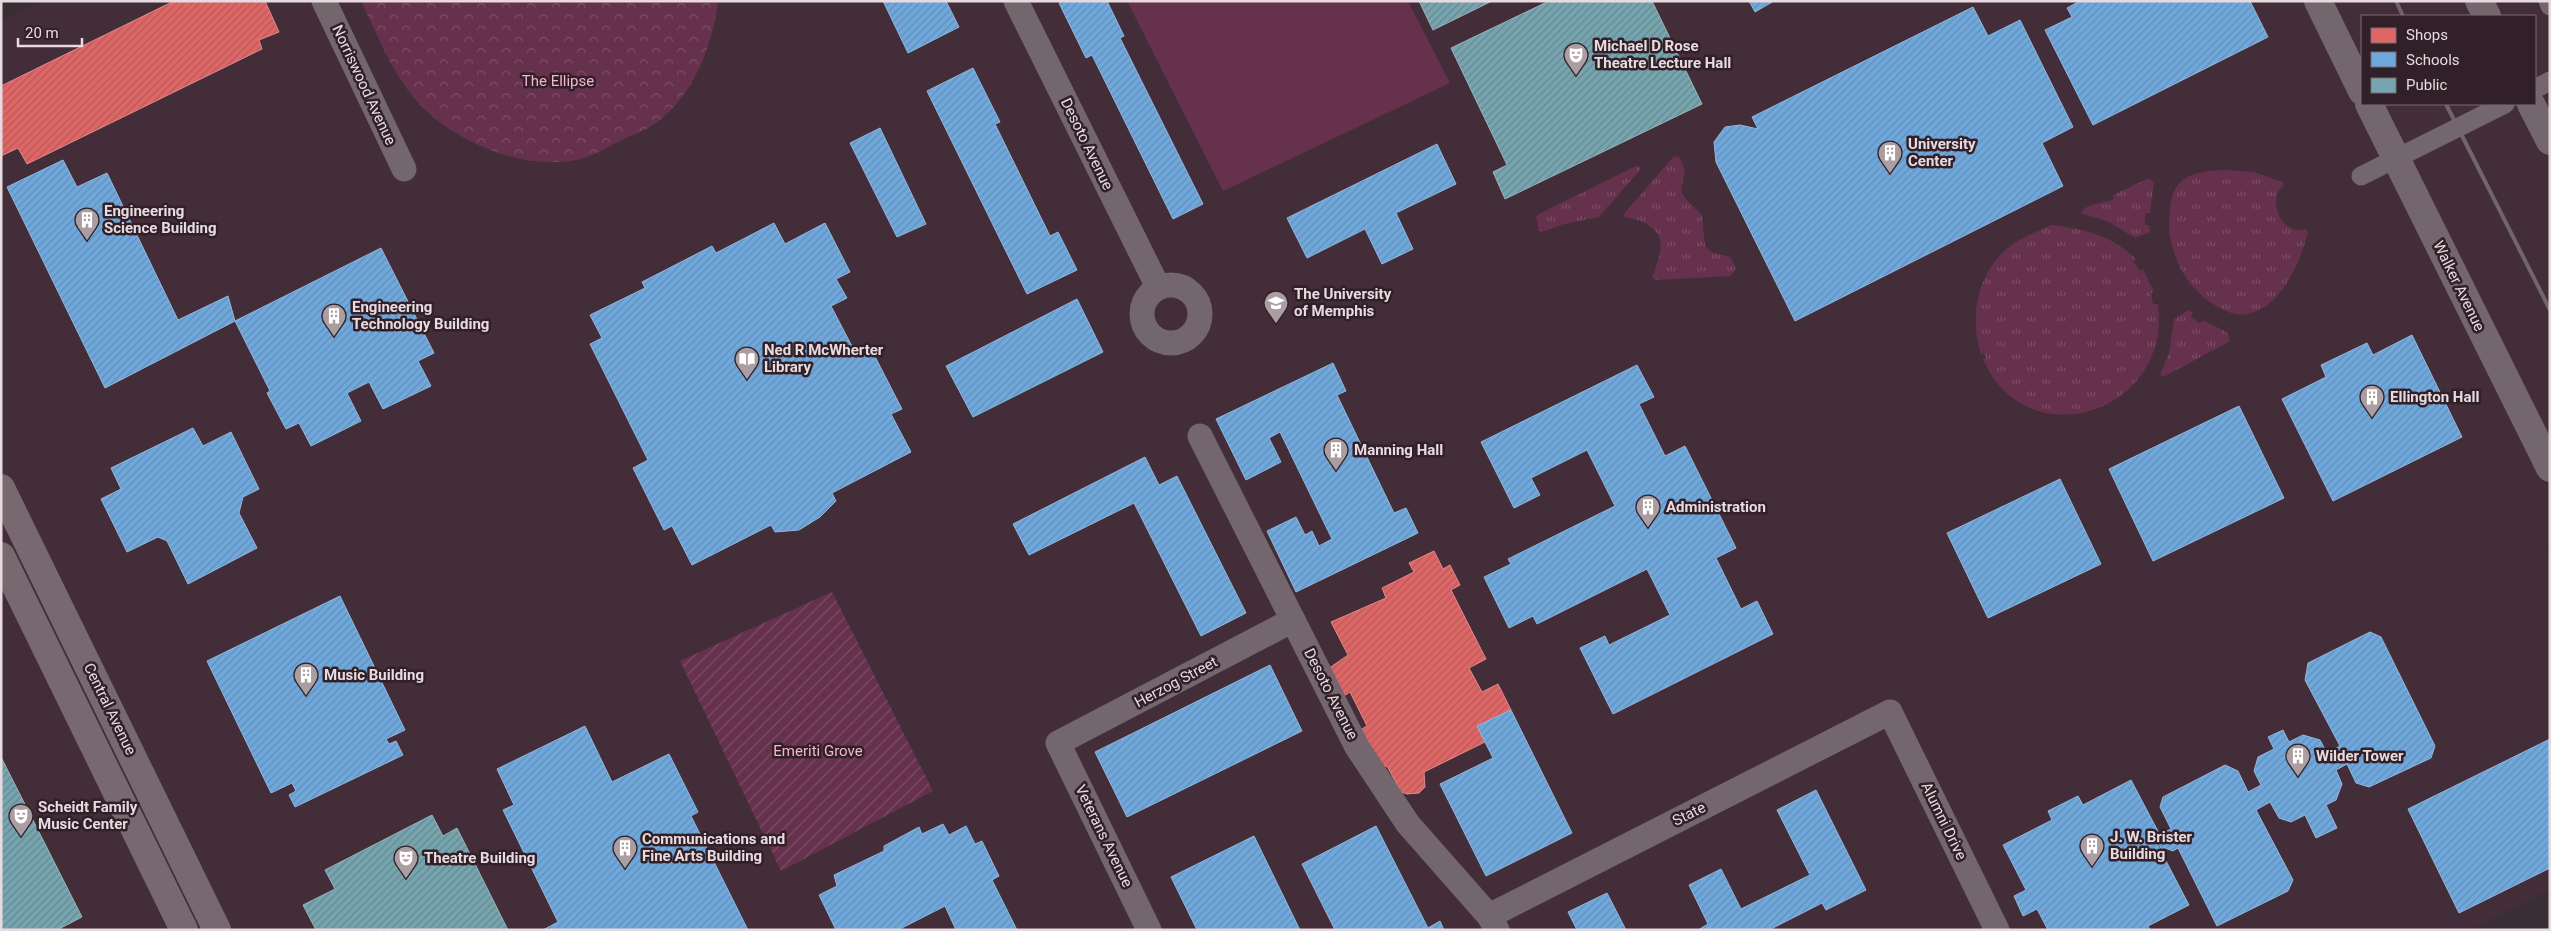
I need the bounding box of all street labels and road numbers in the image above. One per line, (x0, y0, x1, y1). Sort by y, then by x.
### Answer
street label: Norriswood Avenue (328, 22, 400, 148)
street label: Desoto Avenue (1057, 95, 1117, 193)
street label: Walker Avenue (2429, 238, 2489, 334)
street label: Desoto Avenue (1300, 645, 1362, 743)
street label: Herzog Street (1131, 653, 1221, 711)
street label: Central Avenue (80, 660, 140, 758)
street label: Alumni Drive (1917, 779, 1971, 863)
street label: Veterans Avenue (1071, 782, 1137, 890)
street label: State (1669, 798, 1709, 830)

